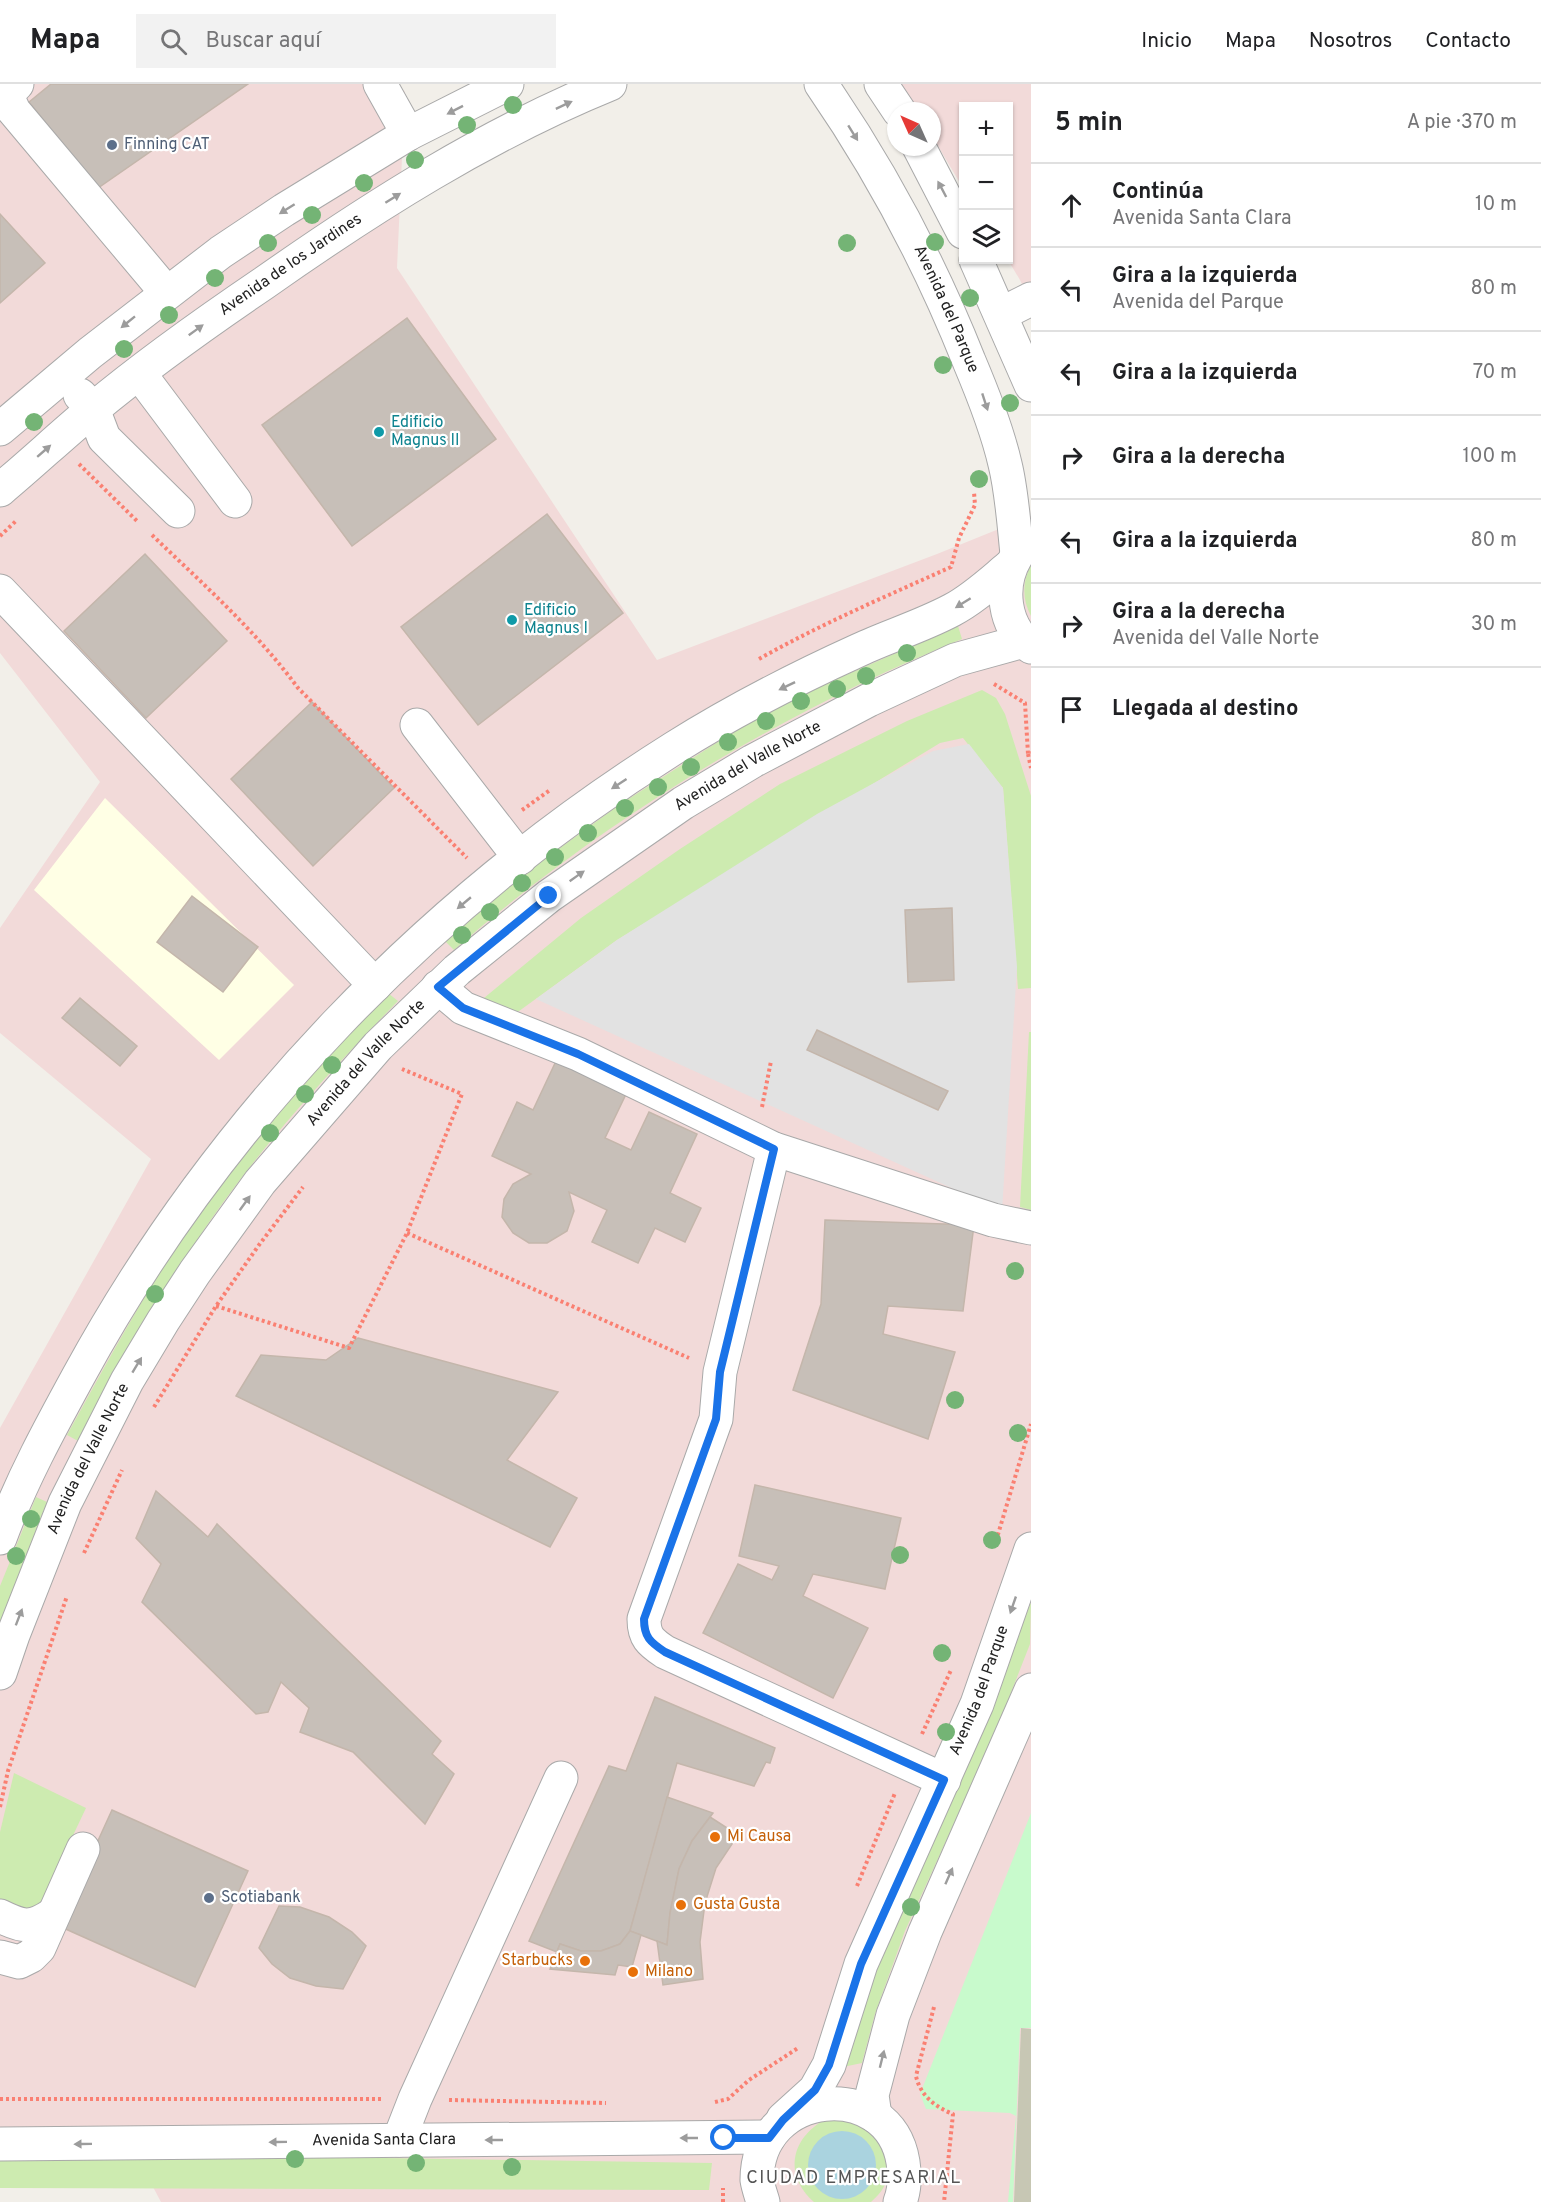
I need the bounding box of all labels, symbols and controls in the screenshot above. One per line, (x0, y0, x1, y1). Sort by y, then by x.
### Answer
search box (136, 14, 556, 68)
text: Mapa (30, 23, 100, 59)
icon: search (157, 25, 190, 58)
text: Buscar aquí (205, 28, 321, 55)
text: Inicio (1141, 28, 1192, 55)
text: Mapa (1225, 28, 1276, 55)
text: Nosotros (1309, 28, 1392, 55)
text: Contacto (1425, 28, 1511, 55)
one-way arrow (556, 100, 573, 109)
north arrow (887, 102, 941, 156)
map controls (959, 102, 1013, 264)
button: + (959, 102, 1013, 156)
one-way arrow (446, 105, 463, 115)
text: 5 min (1055, 107, 1123, 140)
text: A pie · 370 m (1407, 110, 1517, 136)
one-way arrow (847, 125, 858, 141)
place label: Finning CAT (124, 135, 210, 155)
marker: Finning CAT (105, 138, 119, 152)
button: − (959, 156, 1013, 210)
text: Continúa (1112, 179, 1204, 206)
one-way arrow (937, 180, 947, 197)
icon: ahead (1055, 189, 1088, 222)
one-way arrow (385, 192, 401, 203)
text: 10 m (1475, 192, 1517, 218)
one-way arrow (278, 203, 295, 214)
text: Avenida Santa Clara (1112, 206, 1292, 232)
street label: Avenida de los Jardines (215, 209, 366, 321)
button: layers (959, 210, 1013, 264)
street label: Avenida del Parque (909, 242, 983, 376)
text: Gira a la izquierda (1112, 263, 1298, 290)
icon: left (1055, 273, 1088, 306)
text: 80 m (1471, 276, 1517, 302)
text: Avenida del Parque (1112, 290, 1284, 316)
one-way arrow (120, 316, 136, 329)
one-way arrow (189, 325, 204, 337)
icon: left (1055, 357, 1088, 390)
text: Gira a la izquierda (1112, 360, 1298, 387)
text: 70 m (1473, 360, 1517, 386)
one-way arrow (980, 393, 990, 411)
place label: Edificio Magnus II (391, 413, 459, 451)
marker: Edificio Magnus II (372, 425, 386, 439)
icon: right (1055, 441, 1088, 474)
text: Gira a la derecha (1112, 444, 1285, 471)
text: 100 m (1462, 444, 1517, 470)
one-way arrow (36, 445, 52, 458)
icon: left (1055, 525, 1088, 558)
text: Gira a la izquierda (1112, 528, 1298, 555)
text: 80 m (1471, 528, 1517, 554)
one-way arrow (955, 598, 971, 609)
text: Gira a la derecha (1112, 599, 1285, 626)
place label: Edificio Magnus I (524, 601, 588, 639)
icon: right (1055, 609, 1088, 642)
text: 30 m (1471, 612, 1517, 638)
marker: Edificio Magnus I (505, 613, 519, 627)
text: Avenida del Valle Norte (1112, 626, 1319, 652)
one-way arrow (778, 681, 795, 690)
icon: arrive (1055, 693, 1088, 726)
text: Llegada al destino (1112, 696, 1298, 723)
street label: Avenida del Valle Norte (671, 717, 825, 816)
one-way arrow (611, 779, 627, 790)
one-way arrow (569, 870, 585, 882)
route end (535, 882, 561, 908)
one-way arrow (457, 896, 472, 909)
street label: Avenida del Valle Norte (303, 995, 430, 1131)
one-way arrow (239, 1195, 251, 1211)
one-way arrow (131, 1357, 142, 1373)
street label: Avenida del Valle Norte (44, 1380, 134, 1537)
one-way arrow (1008, 1596, 1017, 1614)
one-way arrow (15, 1608, 25, 1626)
street label: Avenida del Parque (945, 1623, 1014, 1759)
place label: Mi Causa (727, 1827, 791, 1847)
marker: Mi Causa (708, 1830, 722, 1844)
one-way arrow (945, 1868, 954, 1885)
place label: Scotiabank (221, 1888, 301, 1908)
marker: Scotiabank (202, 1891, 216, 1905)
place label: Gusta Gusta (693, 1895, 780, 1915)
marker: Gusta Gusta (674, 1898, 688, 1912)
place label: Starbucks (501, 1951, 573, 1971)
marker: Starbucks (578, 1954, 592, 1968)
place label: Milano (645, 1962, 693, 1982)
marker: Milano (626, 1965, 640, 1979)
one-way arrow (877, 2049, 887, 2068)
route start (710, 2124, 736, 2150)
street label: Avenida Santa Clara (312, 2130, 456, 2151)
one-way arrow (680, 2133, 699, 2143)
one-way arrow (485, 2135, 504, 2145)
one-way arrow (269, 2137, 288, 2147)
one-way arrow (74, 2139, 93, 2149)
district label: CIUDAD EMPRESARIAL (746, 2167, 962, 2190)

